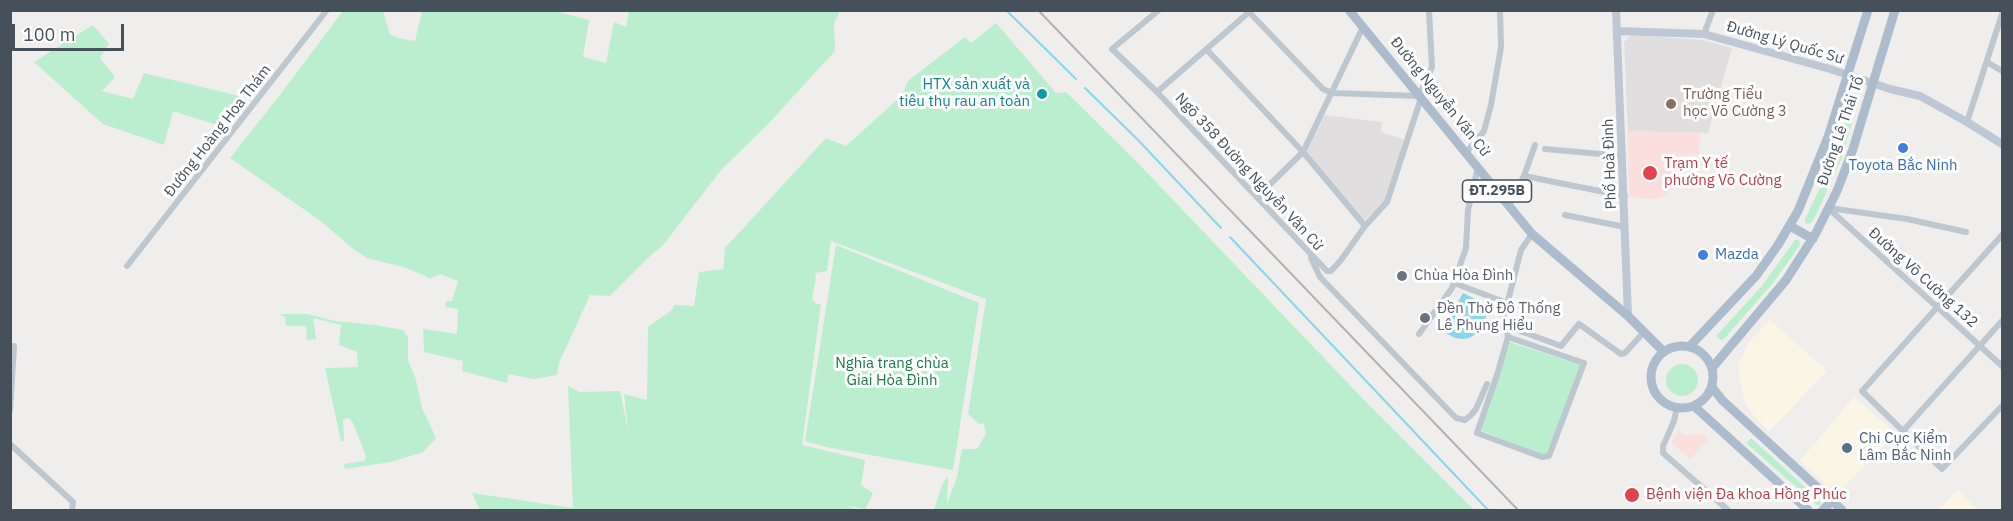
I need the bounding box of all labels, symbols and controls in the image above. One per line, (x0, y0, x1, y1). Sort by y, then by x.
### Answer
scale bar (15, 12, 128, 50)
street label: Đường Lý Quốc Sư (1724, 18, 1846, 68)
text: 100 m (23, 23, 75, 46)
street label: Đường Nguyễn Văn Cừ (1386, 34, 1494, 160)
street label: Đường Hoàng Hoa Thám (161, 61, 275, 201)
street label: Đường Lê Thái Tổ (1814, 74, 1868, 188)
place label: HTX sản xuất và tiêu thụ rau an toàn (899, 76, 1030, 111)
place label: Trường Tiểu học Võ Cường 3 (1683, 86, 1787, 121)
marker: HTX sản xuất và tiêu thụ rau an toàn (1035, 87, 1049, 101)
street label: Ngõ 358 Đường Nguyễn Văn Cừ (1171, 89, 1327, 255)
marker: Trường Tiểu học Võ Cường 3 (1664, 97, 1678, 111)
street label: Phố Hoà Đình (1599, 118, 1621, 210)
marker: Toyota Bắc Ninh (1896, 141, 1910, 155)
place label: Trạm Y tế phường Võ Cường (1664, 155, 1781, 190)
place label: Toyota Bắc Ninh (1849, 157, 1957, 175)
marker: Trạm Y tế phường Võ Cường (1641, 164, 1659, 182)
road number: ĐT.295B (1462, 180, 1532, 202)
street label: Đường Võ Cường 132 (1865, 224, 1981, 332)
place label: Mazda (1715, 246, 1759, 264)
marker: Mazda (1696, 248, 1710, 262)
place label: Chùa Hòa Đình (1414, 267, 1513, 285)
marker: Chùa Hòa Đình (1395, 269, 1409, 283)
place label: Đền Thờ Đô Thống Lê Phụng Hiểu (1437, 300, 1560, 335)
marker: Đền Thờ Đô Thống Lê Phụng Hiểu (1418, 311, 1432, 325)
park label: Nghĩa trang chùa Giai Hòa Đình (835, 355, 949, 390)
place label: Chi Cục Kiểm Lâm Bắc Ninh (1859, 430, 1951, 465)
marker: Chi Cục Kiểm Lâm Bắc Ninh (1840, 441, 1854, 455)
marker: Bệnh viện Đa khoa Hồng Phúc (1623, 486, 1641, 504)
place label: Bệnh viện Đa khoa Hồng Phúc (1646, 486, 1847, 504)

